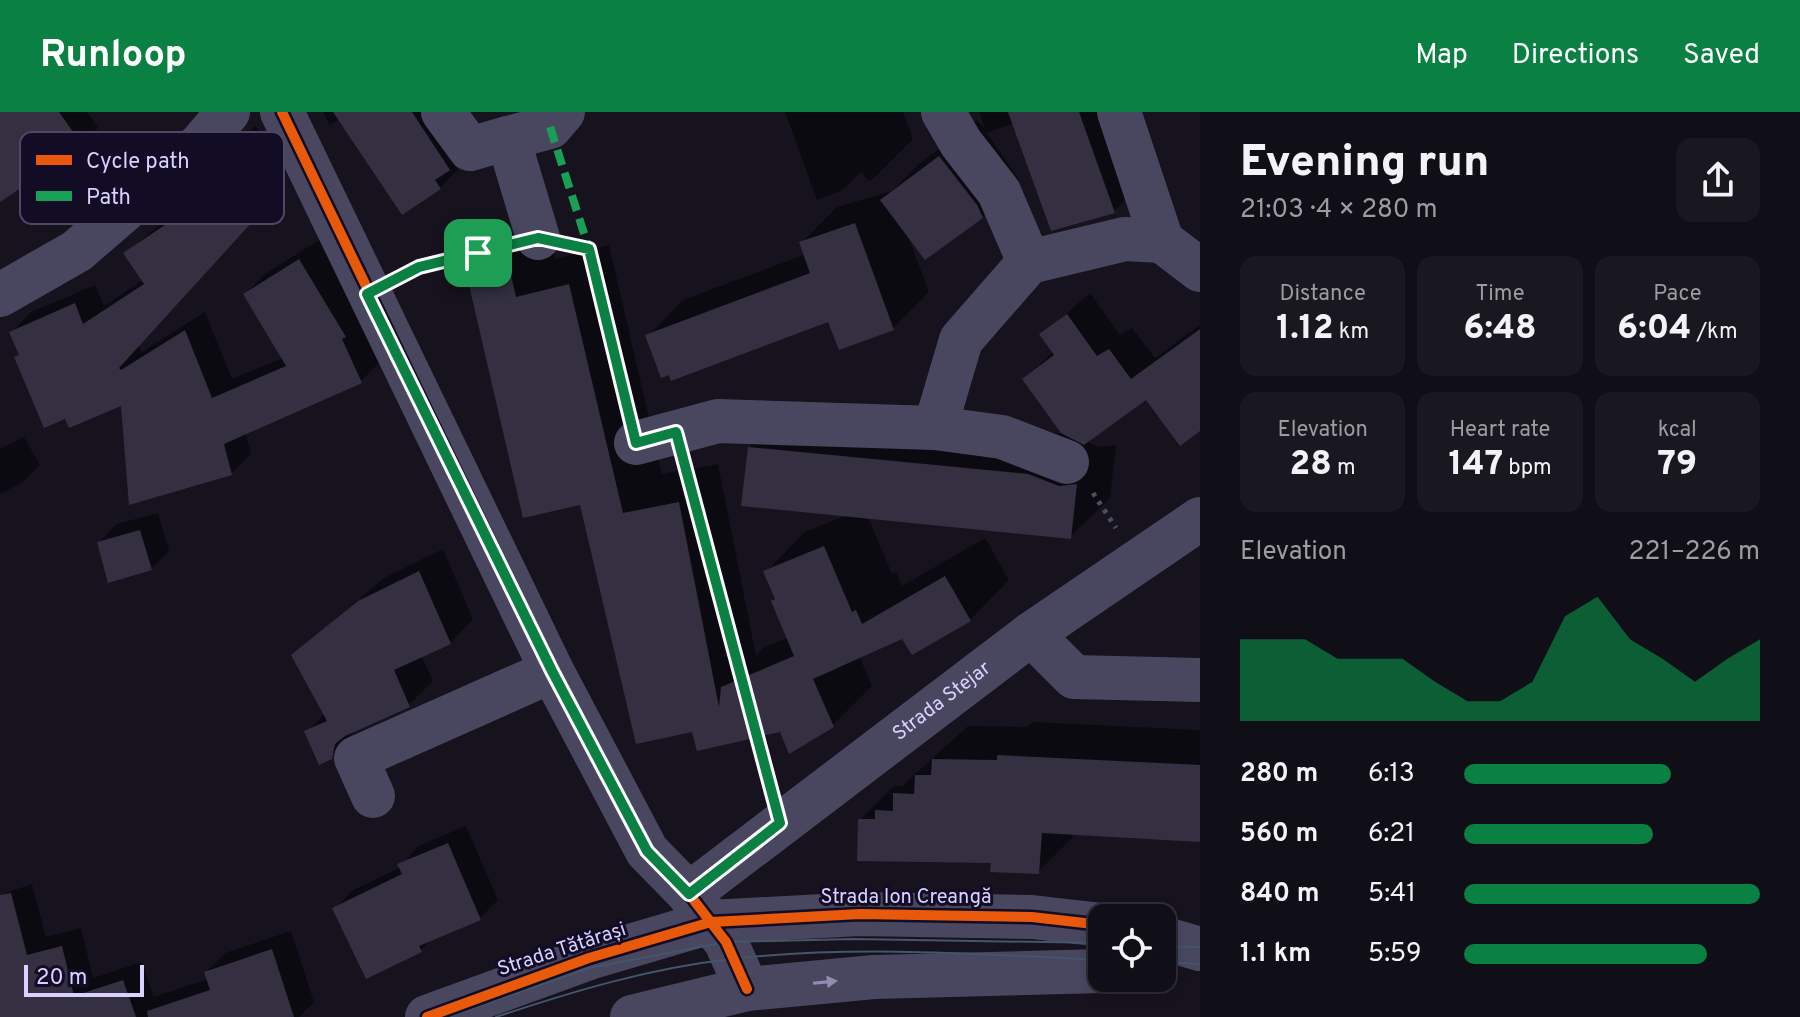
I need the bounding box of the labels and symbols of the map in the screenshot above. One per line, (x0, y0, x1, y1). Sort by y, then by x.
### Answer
legend (20, 132, 284, 224)
text: Cycle path (86, 149, 190, 176)
text: Path (86, 185, 131, 212)
pin (444, 219, 512, 287)
street label: Strada Stejar (888, 656, 997, 747)
street label: Strada Ion Creangă (821, 885, 991, 911)
street label: Strada Tătărași (494, 917, 630, 983)
scale bar (24, 961, 144, 997)
one-way arrow (813, 975, 838, 988)

